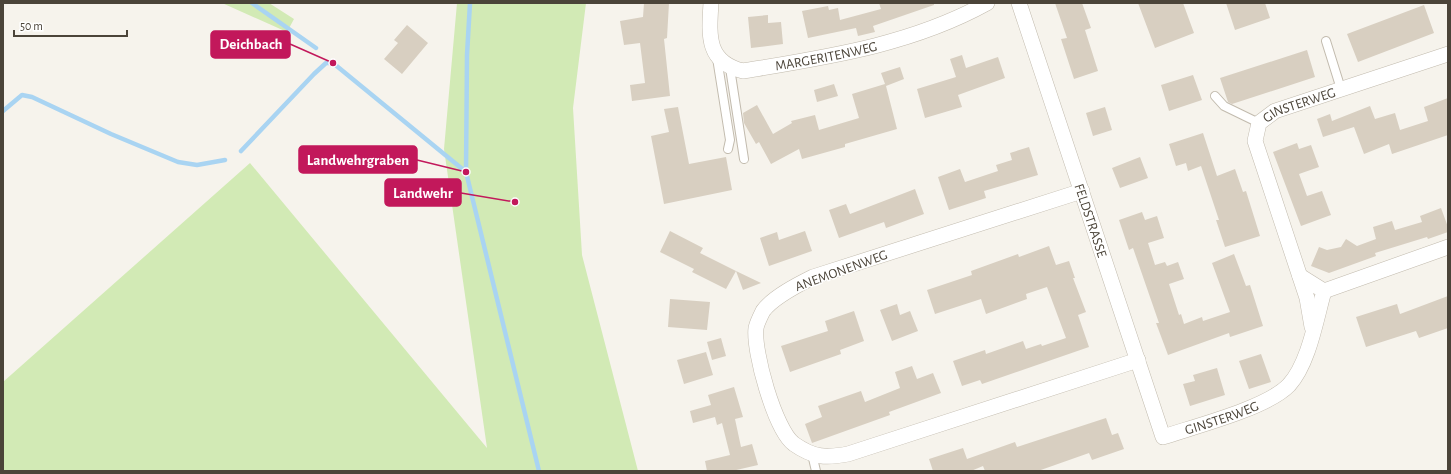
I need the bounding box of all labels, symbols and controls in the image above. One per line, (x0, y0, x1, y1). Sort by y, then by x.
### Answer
scale bar (14, 12, 127, 38)
text: 50 m (20, 20, 43, 32)
callout: Deichbach (211, 31, 290, 58)
text: Deichbach (219, 37, 283, 52)
street label: MARGERITENWEG (774, 40, 879, 74)
street label: GINSTERWEG (1261, 86, 1337, 126)
callout: Landwehrgraben (299, 146, 417, 173)
text: Landwehrgraben (307, 153, 409, 168)
callout: Landwehr (385, 179, 461, 206)
street label: FELDSTRASSE (1071, 182, 1109, 260)
text: Landwehr (393, 186, 454, 201)
street label: ANEMONENWEG (793, 248, 890, 294)
street label: GINSTERWEG (1183, 399, 1261, 438)

